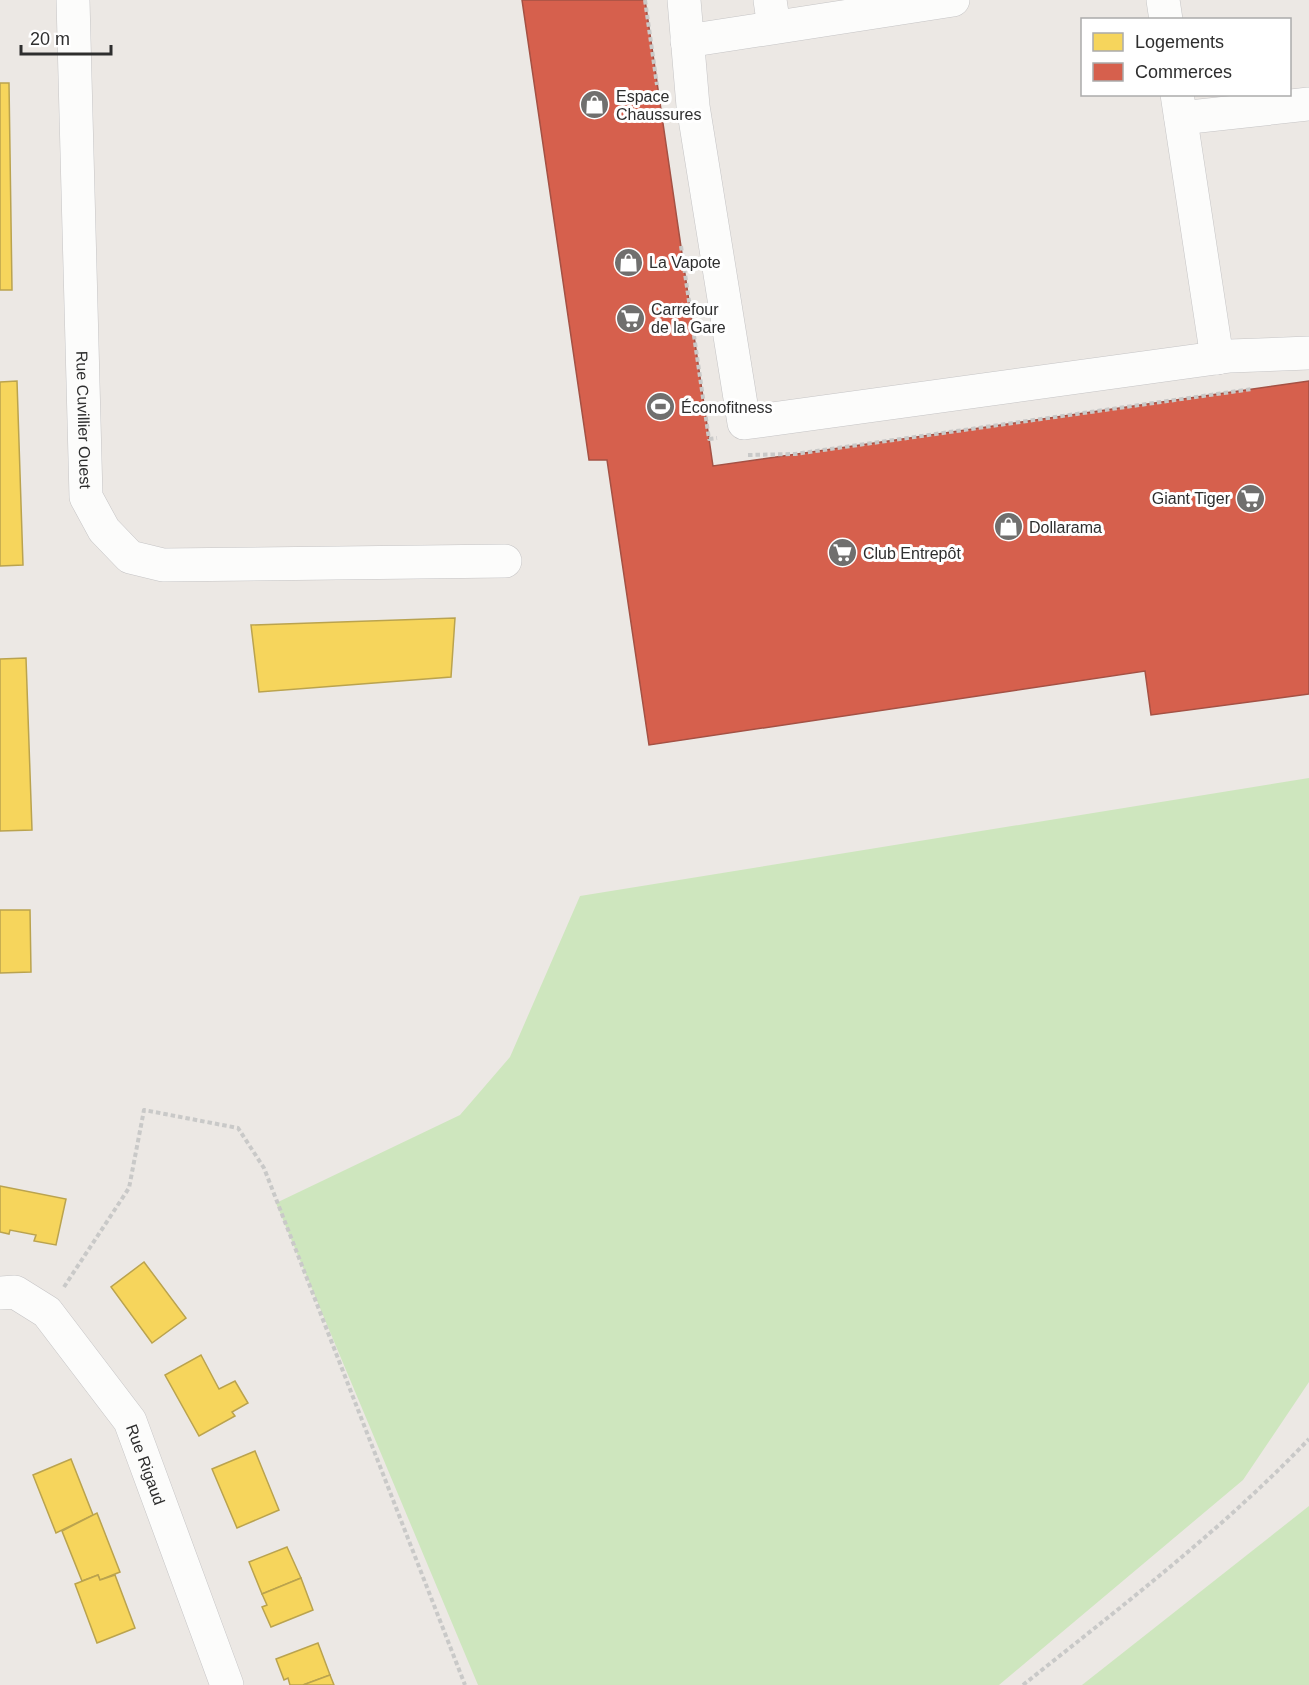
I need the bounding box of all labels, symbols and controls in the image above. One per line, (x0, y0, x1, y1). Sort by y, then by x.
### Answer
scale bar (21, 18, 111, 56)
legend (1081, 18, 1291, 96)
text: 20 m (30, 29, 70, 49)
text: Logements (1135, 32, 1224, 52)
text: Commerces (1135, 62, 1232, 82)
place label: Espace Chaussures (616, 88, 701, 123)
shop icon: Espace Chaussures (579, 89, 611, 121)
shop icon: La Vapote (612, 246, 644, 278)
place label: La Vapote (649, 254, 721, 271)
place label: Carrefour de la Gare (651, 301, 726, 336)
supermarket icon: Carrefour de la Gare (614, 302, 646, 334)
street label: Rue Cuvillier Ouest (73, 351, 94, 490)
sports icon: Éconofitness (644, 391, 676, 423)
place label: Éconofitness (681, 398, 773, 416)
supermarket icon: Giant Tiger (1235, 482, 1267, 514)
place label: Giant Tiger (1152, 490, 1231, 507)
shop icon: Dollarama (992, 511, 1024, 543)
place label: Dollarama (1029, 519, 1102, 536)
supermarket icon: Club Entrepôt (826, 537, 858, 569)
place label: Club Entrepôt (863, 545, 961, 562)
street label: Rue Rigaud (123, 1422, 168, 1507)

